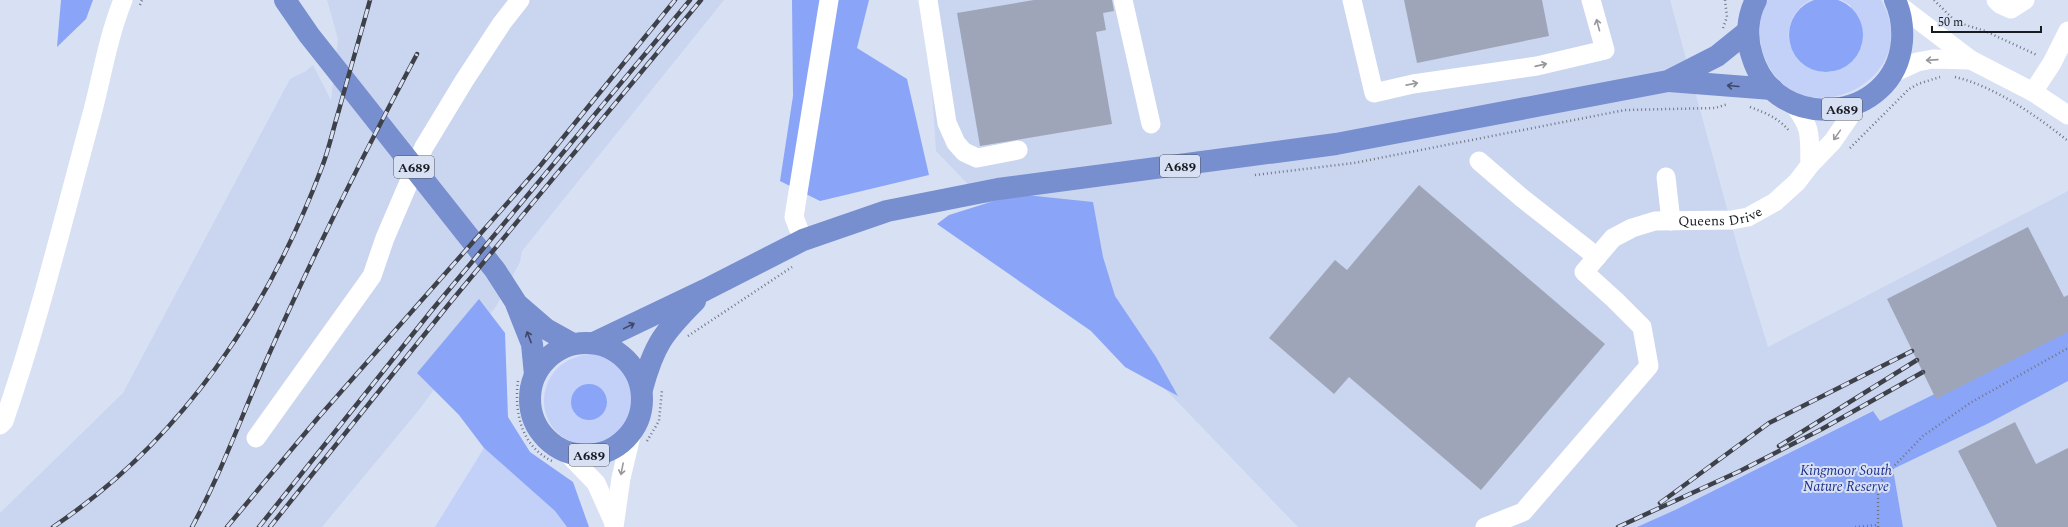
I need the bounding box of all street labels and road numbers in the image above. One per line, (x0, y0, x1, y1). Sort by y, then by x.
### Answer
road number: A689 (1822, 98, 1862, 120)
road number: A689 (1160, 155, 1200, 177)
road number: A689 (394, 156, 434, 178)
street label: Queens Drive (1678, 201, 1766, 232)
road number: A689 (569, 444, 609, 466)

